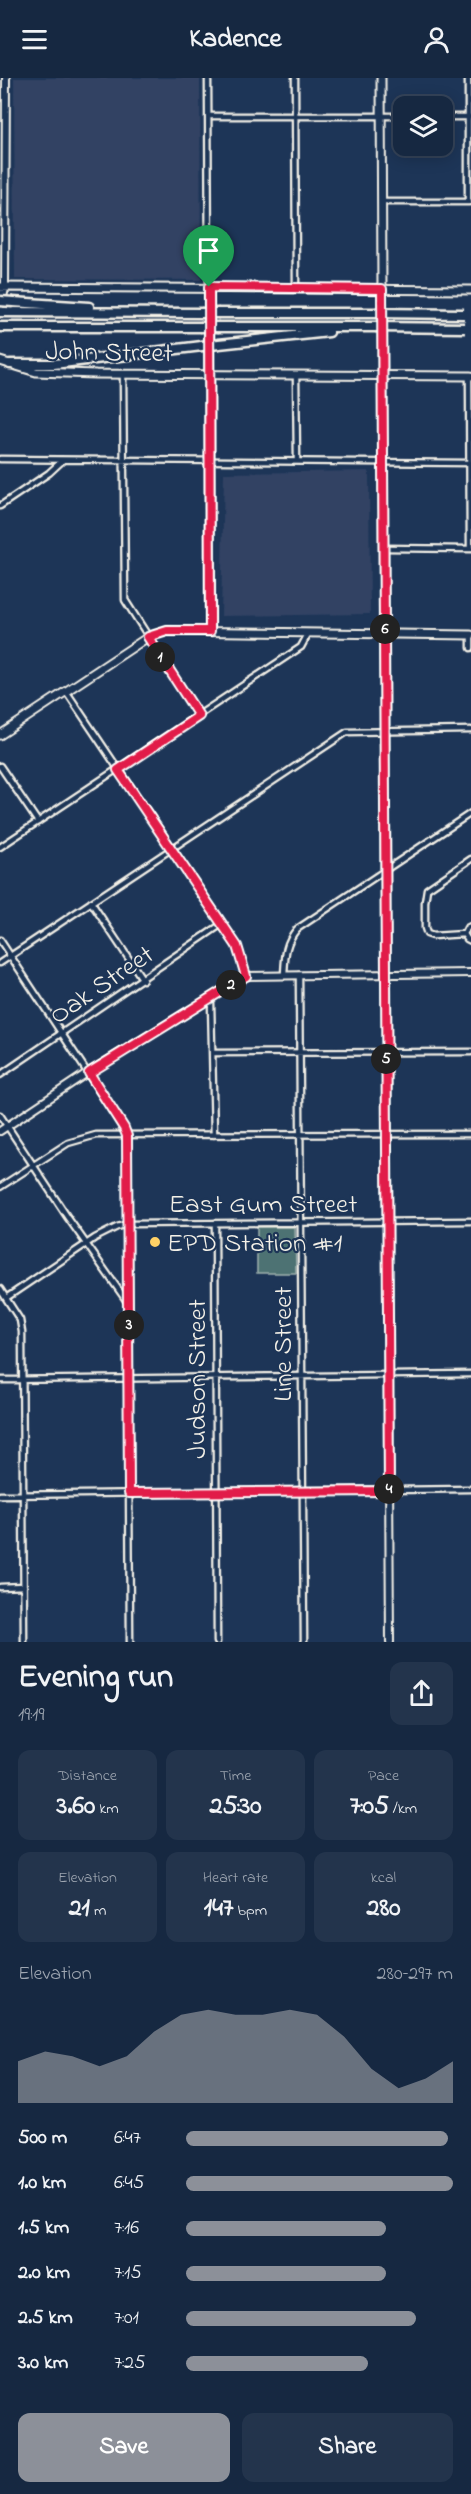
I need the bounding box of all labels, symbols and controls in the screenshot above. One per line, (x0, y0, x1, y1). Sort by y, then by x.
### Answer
text: Kadence (189, 20, 282, 59)
icon: menu (18, 23, 51, 56)
icon: person (420, 23, 453, 56)
map controls (393, 96, 453, 156)
button: layers (393, 96, 453, 156)
pin (183, 225, 234, 287)
icon: arrive (192, 234, 225, 267)
street label: John Street (45, 333, 173, 374)
pin: 6 (370, 614, 400, 644)
text: 6 (381, 617, 389, 641)
pin: 1 (145, 642, 175, 672)
text: 1 (157, 645, 163, 669)
street label: Oak Street (42, 937, 163, 1035)
pin: 2 (216, 970, 246, 1000)
text: 2 (227, 973, 235, 997)
pin: 5 (371, 1044, 401, 1074)
text: 5 (381, 1047, 391, 1071)
street label: East Gum Street (169, 1186, 357, 1225)
place label: EPD Station #1 (167, 1225, 342, 1264)
marker: EPD Station #1 (148, 1235, 162, 1249)
street label: Line Street (265, 1286, 304, 1402)
street label: Judson Street (179, 1299, 218, 1459)
pin: 3 (114, 1310, 144, 1340)
text: 3 (126, 1313, 132, 1337)
pin: 4 (374, 1474, 404, 1504)
text: 4 (386, 1477, 392, 1501)
text: Evening run (18, 1654, 173, 1702)
button: share (390, 1662, 453, 1725)
text: 19:19 (18, 1701, 44, 1730)
text: Distance (58, 1764, 117, 1788)
text: Time (220, 1764, 251, 1788)
text: Pace (368, 1764, 399, 1788)
text: 3.60 (56, 1788, 95, 1826)
text: 25:30 (210, 1788, 261, 1826)
text: 7:05 (350, 1788, 389, 1826)
text: km (95, 1797, 119, 1821)
text: /km (389, 1797, 417, 1821)
text: Elevation (58, 1866, 117, 1890)
text: Heart rate (203, 1866, 268, 1890)
text: kcal (371, 1866, 396, 1890)
text: 21 (69, 1890, 90, 1928)
text: 147 (204, 1890, 234, 1928)
text: 280 (367, 1890, 400, 1928)
text: m (90, 1899, 106, 1923)
text: bpm (234, 1899, 267, 1923)
text: Elevation (18, 1960, 92, 1989)
text: 280–297 m (376, 1960, 453, 1989)
text: 500 m (18, 2124, 67, 2153)
text: 6:47 (114, 2124, 141, 2153)
text: 1.0 km (18, 2169, 66, 2198)
text: 6:45 (114, 2169, 144, 2198)
text: 1.5 km (18, 2214, 69, 2243)
text: 7:16 (114, 2214, 139, 2243)
text: 2.0 km (18, 2259, 70, 2288)
text: 7:15 (114, 2259, 142, 2288)
text: 2.5 km (18, 2304, 73, 2333)
text: 7:01 (114, 2304, 139, 2333)
text: 3.0 km (18, 2349, 68, 2378)
text: 7:25 (114, 2349, 145, 2378)
button: Save (18, 2413, 230, 2482)
button: Share (242, 2413, 453, 2482)

